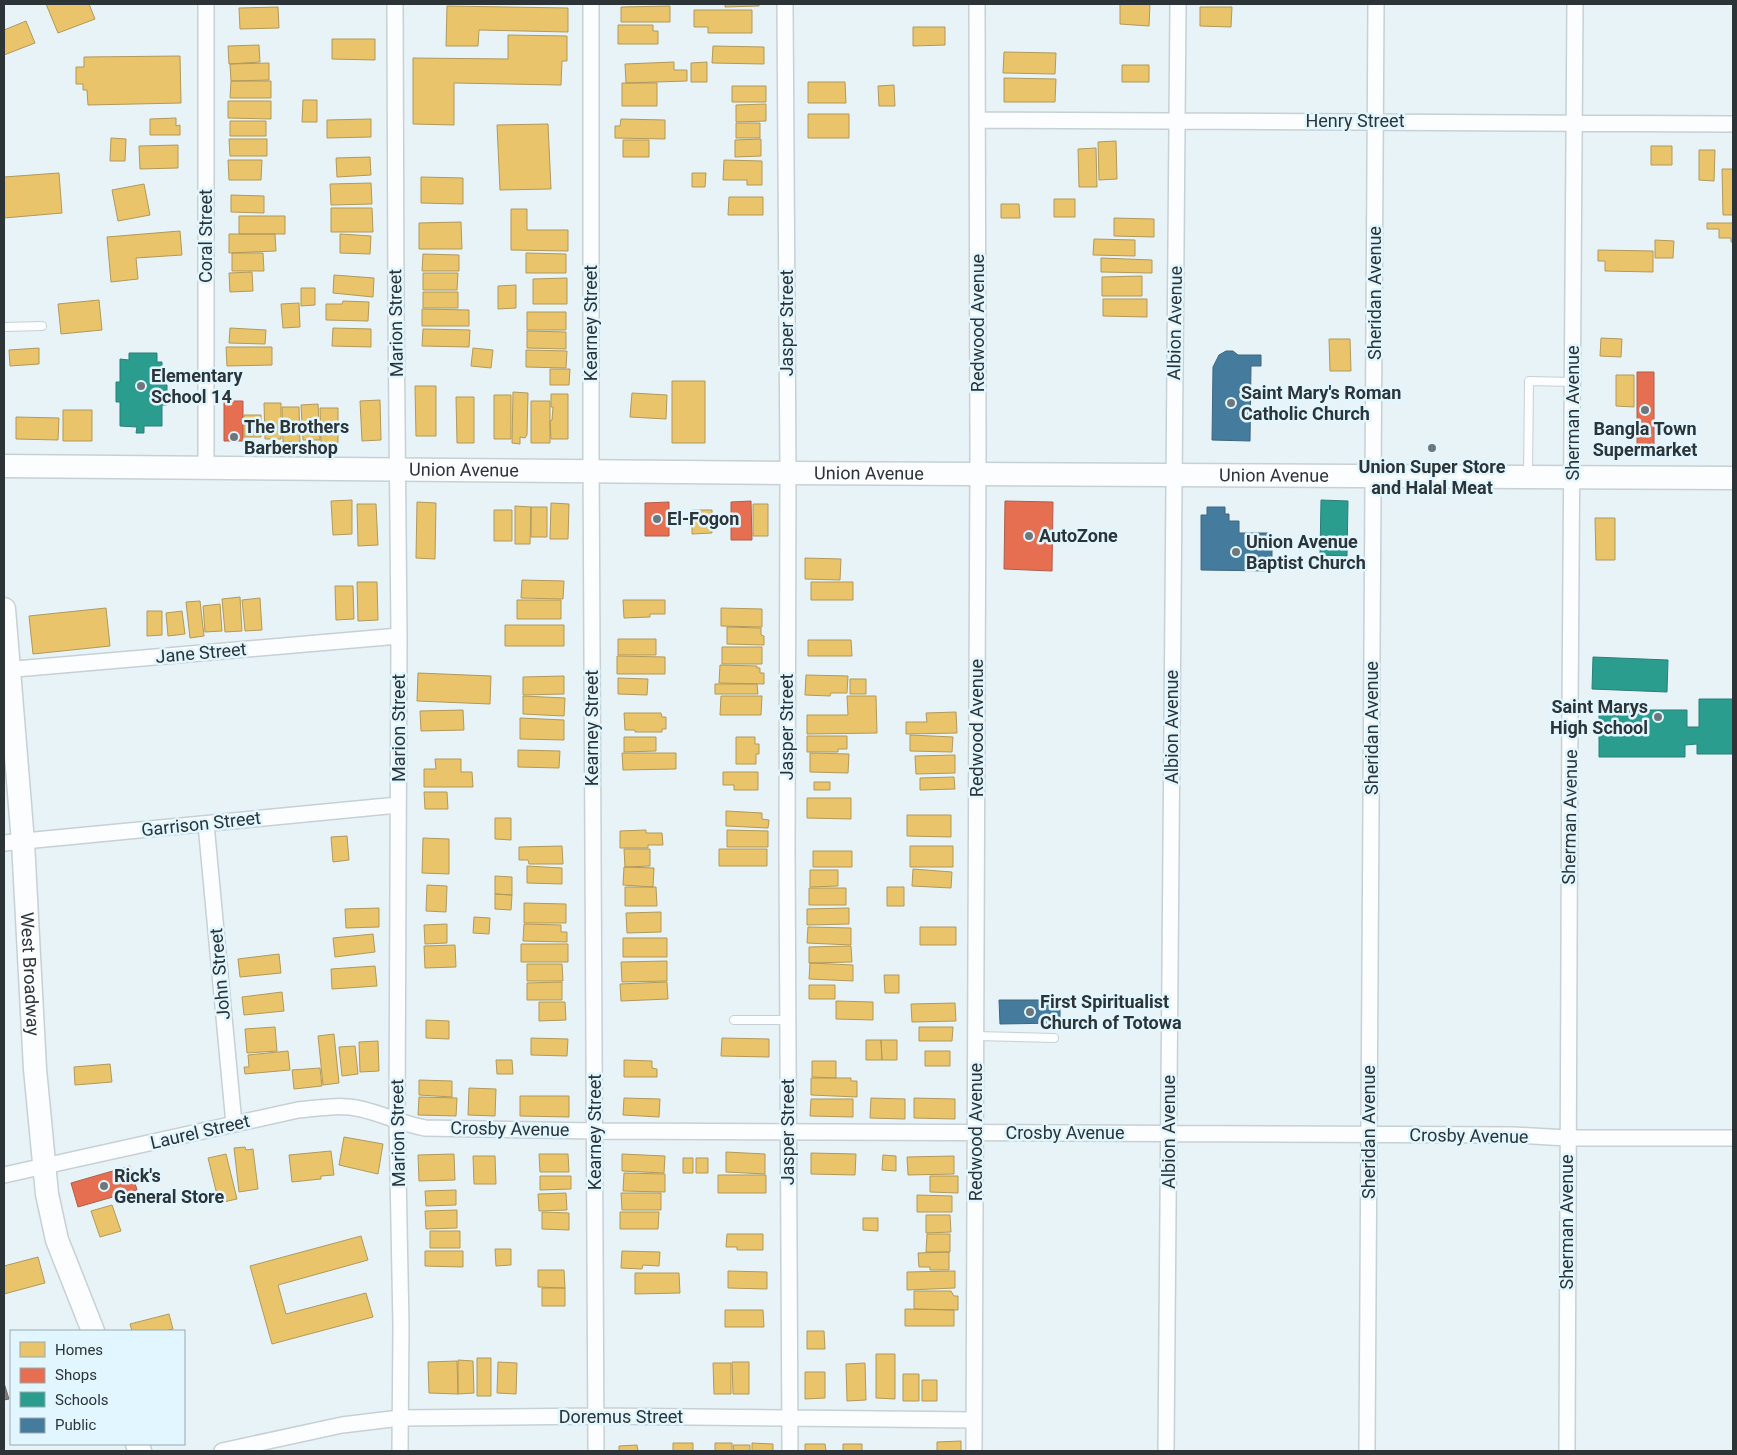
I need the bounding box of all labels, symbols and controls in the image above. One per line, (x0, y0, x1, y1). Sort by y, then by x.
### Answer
street label: Henry Street (1305, 110, 1405, 131)
street label: Coral Street (195, 189, 216, 283)
street label: Sheridan Avenue (1364, 226, 1385, 360)
street label: Redwood Avenue (967, 254, 988, 392)
street label: Kearney Street (580, 265, 601, 381)
street label: Albion Avenue (1163, 266, 1186, 380)
street label: Marion Street (384, 269, 407, 377)
street label: Jasper Street (776, 270, 797, 376)
street label: Sherman Avenue (1562, 345, 1583, 481)
place label: Elementary School 14 (151, 365, 243, 407)
marker: Elementary School 14 (135, 380, 147, 392)
place label: Saint Mary's Roman Catholic Church (1241, 382, 1401, 424)
marker: Saint Mary's Roman Catholic Church (1225, 397, 1237, 409)
marker: Bangla Town Supermarket (1639, 404, 1651, 416)
place label: The Brothers Barbershop (244, 416, 349, 458)
place label: Bangla Town Supermarket (1593, 418, 1697, 460)
marker: The Brothers Barbershop (228, 431, 240, 443)
marker: Union Super Store and Halal Meat (1426, 442, 1438, 454)
place label: Union Super Store and Halal Meat (1359, 456, 1506, 498)
street label: Union Avenue (409, 459, 519, 481)
street label: Union Avenue (814, 462, 924, 484)
street label: Union Avenue (1219, 464, 1329, 486)
place label: El-Fogon (667, 508, 739, 529)
marker: El-Fogon (651, 513, 663, 525)
place label: AutoZone (1039, 525, 1118, 546)
marker: AutoZone (1023, 530, 1035, 542)
place label: Union Avenue Baptist Church (1246, 531, 1366, 573)
marker: Union Avenue Baptist Church (1230, 546, 1242, 558)
street label: Jane Street (155, 638, 247, 667)
street label: Redwood Avenue (966, 659, 987, 797)
street label: Sheridan Avenue (1361, 661, 1382, 795)
street label: Kearney Street (581, 670, 602, 786)
street label: Albion Avenue (1161, 670, 1182, 784)
street label: Marion Street (388, 674, 409, 782)
street label: Jasper Street (776, 674, 797, 780)
place label: Saint Marys High School (1550, 696, 1648, 738)
marker: Saint Marys High School (1652, 711, 1664, 723)
street label: Sherman Avenue (1558, 749, 1581, 885)
street label: Garrison Street (140, 807, 262, 840)
street label: West Broadway (17, 912, 44, 1037)
street label: John Street (205, 927, 234, 1021)
place label: First Spiritualist Church of Totowa (1040, 991, 1182, 1033)
marker: First Spiritualist Church of Totowa (1024, 1006, 1036, 1018)
street label: Redwood Avenue (965, 1063, 986, 1201)
street label: Sheridan Avenue (1358, 1065, 1379, 1199)
street label: Kearney Street (584, 1074, 605, 1190)
street label: Albion Avenue (1158, 1075, 1179, 1189)
street label: Marion Street (386, 1079, 409, 1187)
street label: Jasper Street (777, 1079, 798, 1185)
street label: Laurel Street (148, 1110, 252, 1153)
street label: Crosby Avenue (450, 1117, 570, 1140)
street label: Crosby Avenue (1005, 1122, 1125, 1143)
street label: Crosby Avenue (1409, 1124, 1529, 1147)
street label: Sherman Avenue (1556, 1154, 1577, 1290)
place label: Rick's General Store (114, 1165, 224, 1207)
marker: Rick's General Store (98, 1180, 110, 1192)
legend (10, 1330, 185, 1445)
text: Homes (55, 1341, 103, 1359)
text: Shops (55, 1366, 97, 1384)
text: Schools (55, 1391, 109, 1409)
street label: Doremus Street (559, 1406, 683, 1427)
text: Public (55, 1416, 96, 1434)

